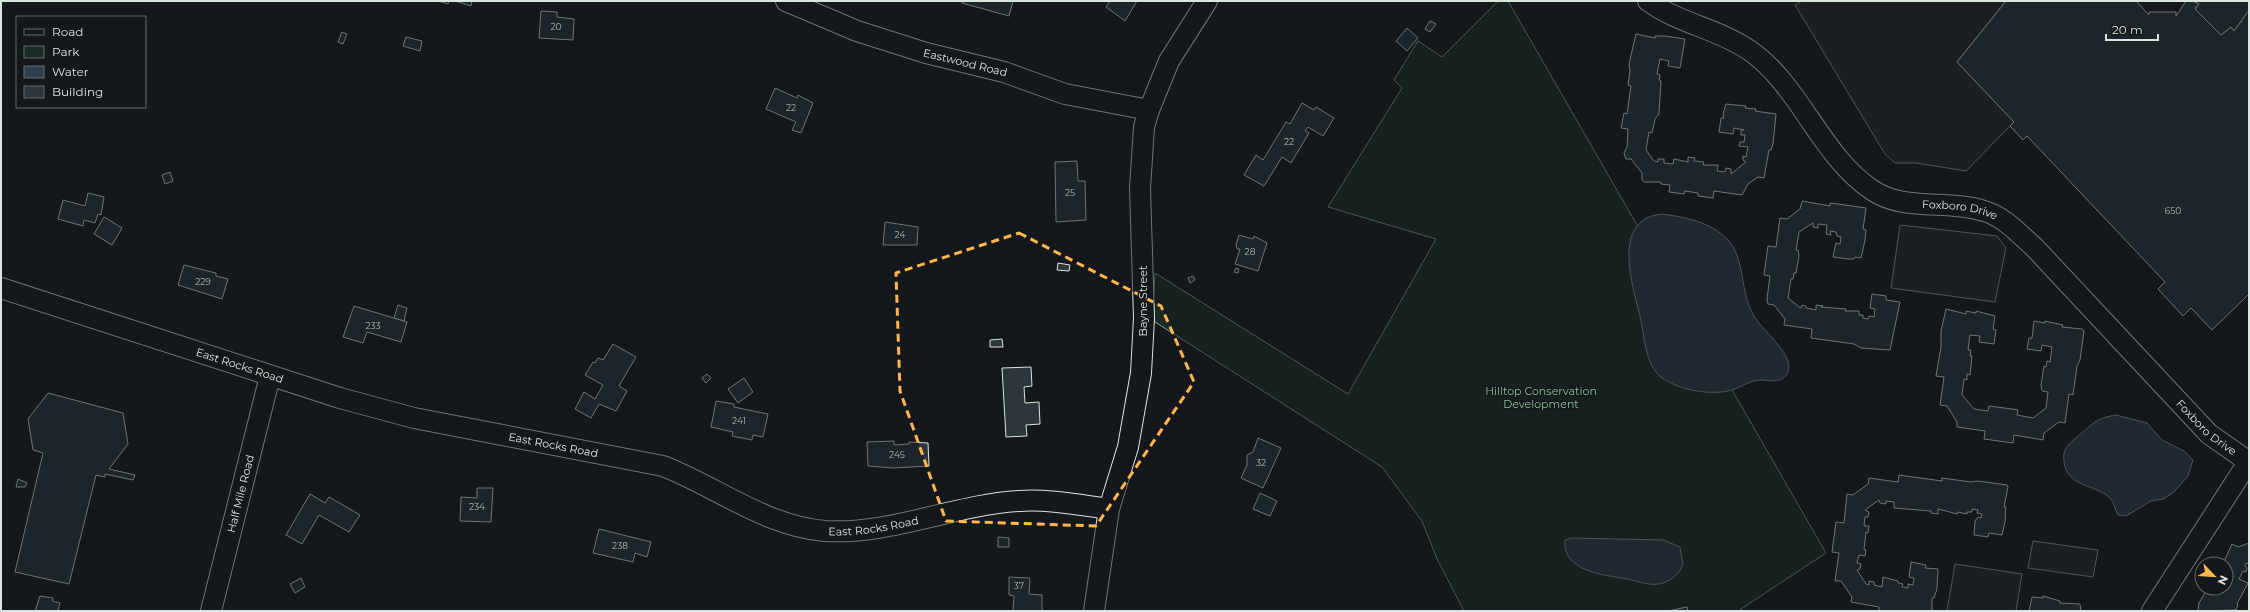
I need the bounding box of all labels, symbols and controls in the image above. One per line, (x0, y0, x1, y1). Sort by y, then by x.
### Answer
legend (16, 16, 146, 108)
scale bar (2106, 16, 2158, 42)
house number: 20 (550, 21, 562, 32)
text: 20 m (2112, 22, 2143, 37)
text: Road (52, 24, 83, 39)
text: Park (52, 44, 80, 59)
street label: Eastwood Road (922, 46, 1009, 80)
text: Water (52, 64, 89, 79)
text: Building (52, 84, 103, 99)
house number: 22 (786, 102, 796, 113)
house number: 22 (1284, 136, 1294, 147)
house number: 25 (1065, 187, 1075, 198)
street label: Foxboro Drive (1922, 197, 2001, 223)
house number: 650 (2165, 205, 2181, 216)
house number: 24 (895, 229, 905, 240)
house number: 28 (1245, 246, 1256, 257)
street label: Bayne Street (1136, 265, 1150, 336)
house number: 229 (195, 276, 211, 287)
house number: 233 (365, 320, 381, 331)
street label: East Rocks Road (194, 345, 285, 386)
park label: Hilltop Conservation Development (1485, 384, 1597, 411)
street label: Foxboro Drive (2173, 397, 2239, 458)
house number: 241 (732, 415, 746, 426)
street label: East Rocks Road (507, 429, 599, 460)
house number: 245 (889, 449, 905, 460)
street label: Half Mile Road (224, 453, 257, 534)
house number: 32 (1256, 457, 1266, 468)
house number: 234 (469, 501, 485, 512)
street label: East Rocks Road (828, 513, 920, 538)
house number: 238 (612, 540, 628, 551)
north arrow (2194, 556, 2234, 596)
text: N (2215, 573, 2231, 587)
house number: 37 (1014, 580, 1024, 591)

